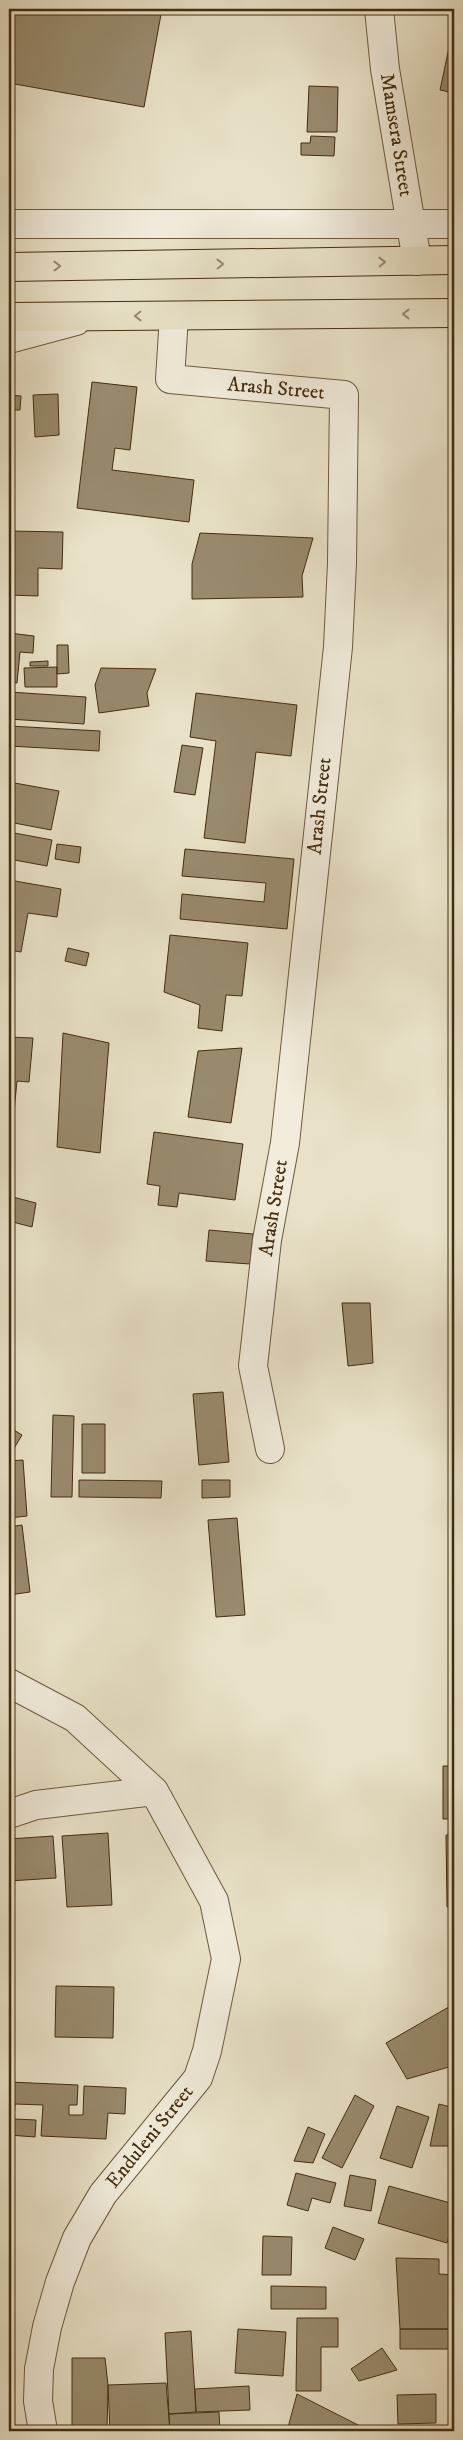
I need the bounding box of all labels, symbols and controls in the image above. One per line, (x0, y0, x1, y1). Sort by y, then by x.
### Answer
street label: Mamsera Street (374, 72, 418, 198)
one-way arrow (379, 257, 387, 267)
one-way arrow (216, 259, 224, 269)
one-way arrow (54, 261, 62, 272)
one-way arrow (401, 309, 409, 319)
one-way arrow (134, 311, 142, 321)
street label: Arash Street (226, 372, 326, 406)
street label: Arash Street (302, 756, 338, 856)
street label: Arash Street (254, 1158, 294, 1258)
street label: Enduleni Street (101, 2080, 199, 2194)

